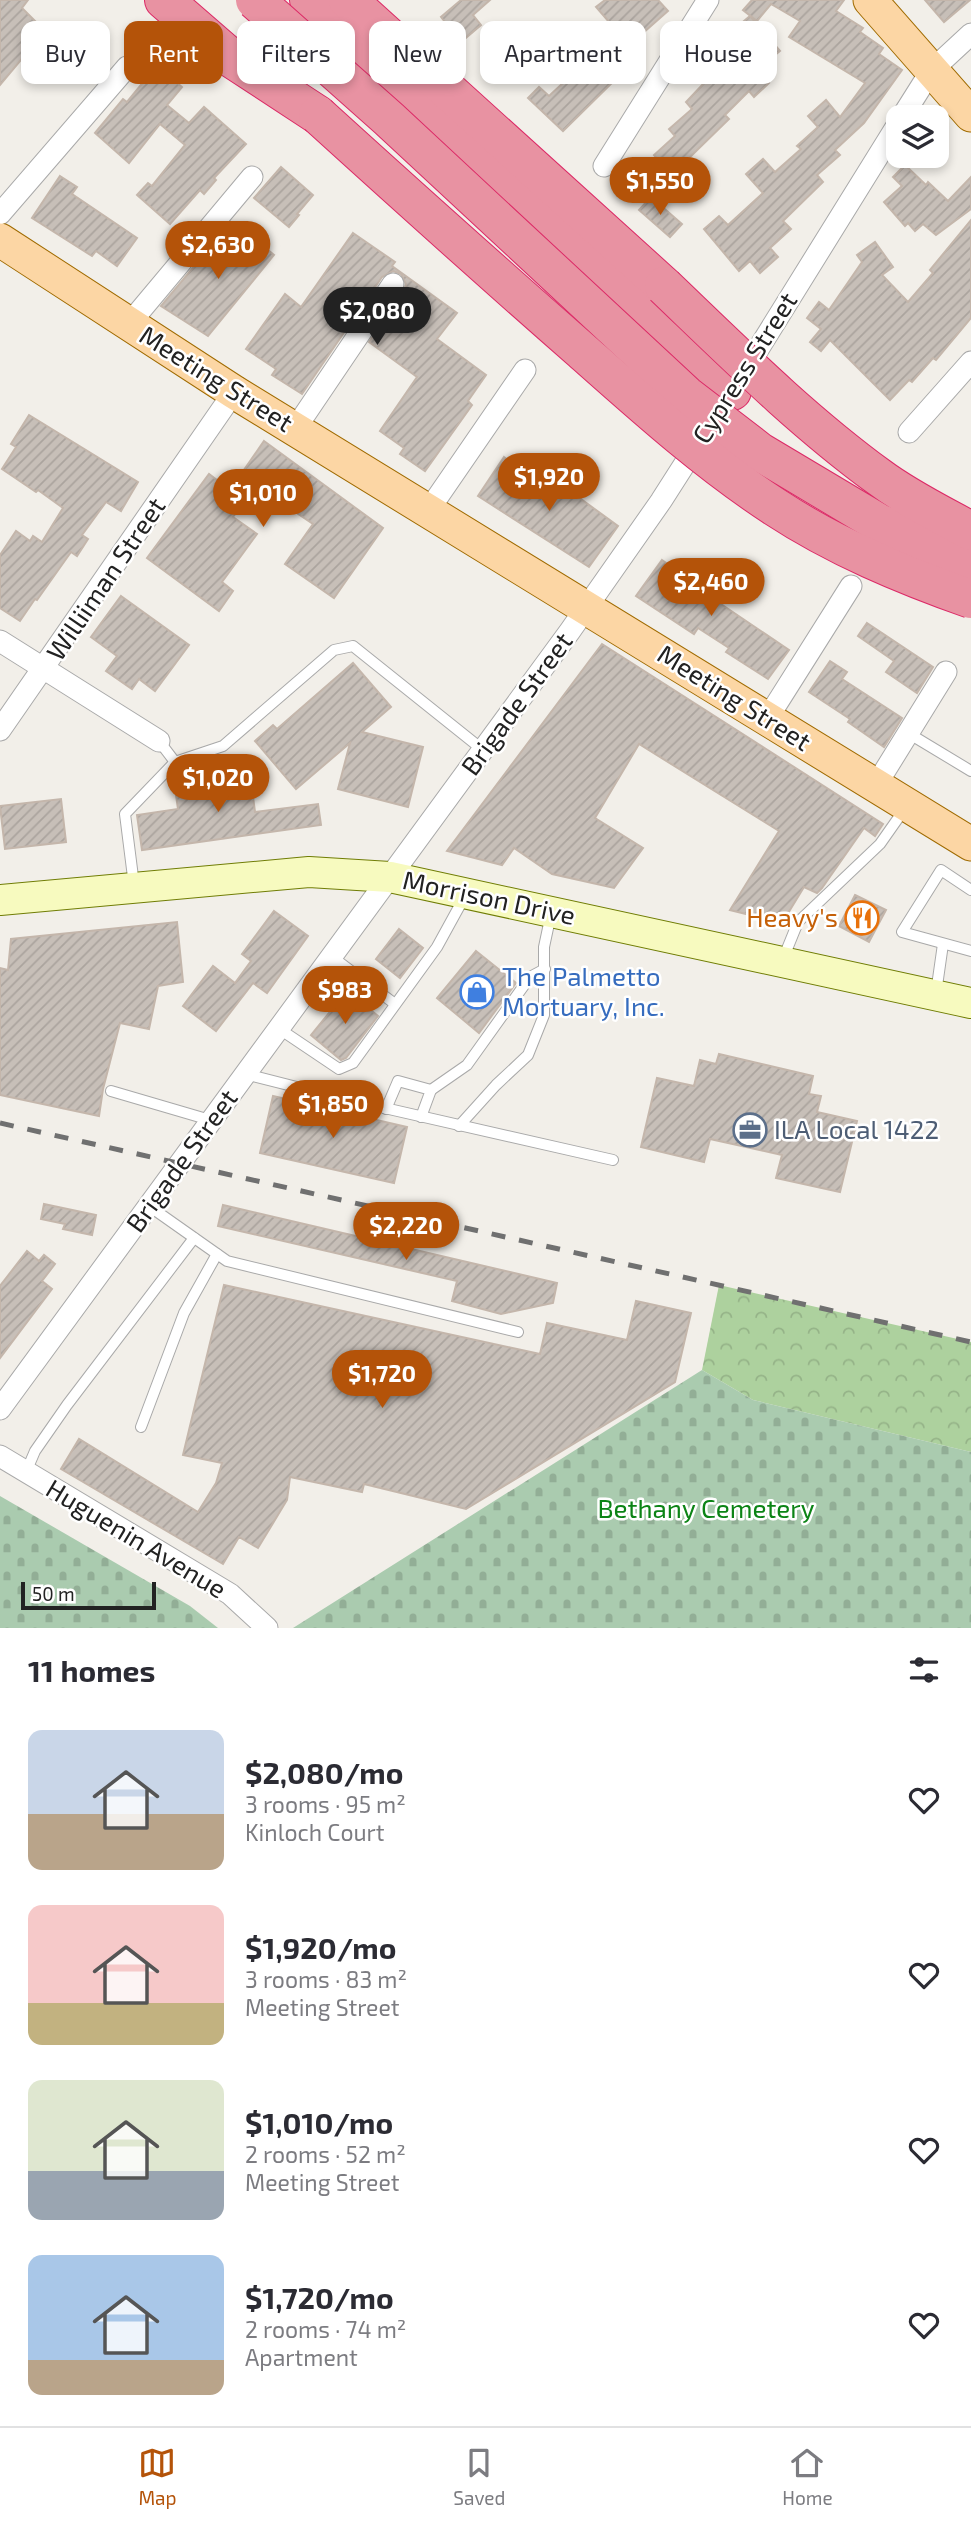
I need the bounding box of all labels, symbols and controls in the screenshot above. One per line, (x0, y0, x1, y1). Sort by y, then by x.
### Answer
chip: Buy (21, 21, 110, 84)
chip: Rent (124, 21, 223, 84)
chip: Filters (237, 21, 355, 84)
chip: New (369, 21, 466, 84)
chip: Apartment (480, 21, 646, 84)
chip: House (660, 21, 777, 84)
map controls (886, 105, 949, 168)
button: layers (886, 105, 949, 168)
pin: $1,550 (603, 158, 717, 217)
text: $1,550 (626, 166, 694, 194)
pin: $2,630 (161, 222, 275, 281)
text: $2,630 (181, 230, 255, 258)
street label: Cypress Street (685, 286, 802, 448)
pin: $2,080 (320, 288, 434, 347)
text: $2,080 (339, 296, 415, 324)
street label: Meeting Street (134, 318, 299, 437)
pin: $1,920 (492, 454, 606, 513)
text: $1,920 (514, 462, 584, 490)
pin: $1,010 (206, 470, 320, 529)
text: $1,010 (229, 478, 297, 506)
street label: Williiman Street (39, 491, 171, 665)
pin: $2,460 (654, 558, 768, 618)
text: $2,460 (674, 567, 748, 595)
street label: Brigade Street (454, 626, 578, 780)
street label: Meeting Street (652, 637, 817, 756)
pin: $1,020 (161, 754, 275, 814)
text: $1,020 (182, 763, 254, 791)
street label: Morrison Drive (400, 863, 578, 930)
restaurant icon: Heavy's (843, 899, 881, 937)
place label: Heavy's (746, 901, 838, 932)
place label: The Palmetto Mortuary, Inc. (502, 960, 665, 1021)
pin: $983 (304, 967, 386, 1026)
shop icon: The Palmetto Mortuary, Inc. (458, 973, 496, 1011)
text: $983 (318, 975, 372, 1003)
pin: $1,850 (276, 1080, 390, 1140)
street label: Brigade Street (119, 1083, 243, 1237)
text: $1,850 (298, 1089, 368, 1117)
office icon: ILA Local 1422 (731, 1111, 769, 1149)
place label: ILA Local 1422 (774, 1113, 939, 1144)
pin: $2,220 (349, 1202, 463, 1262)
text: $2,220 (369, 1211, 443, 1239)
pin: $1,720 (325, 1350, 439, 1410)
text: $1,720 (348, 1359, 416, 1387)
street label: Huguenin Avenue (41, 1472, 232, 1604)
park label: Bethany Cemetery (597, 1492, 815, 1523)
scale bar (21, 1579, 156, 1611)
text: 50 m (32, 1582, 75, 1605)
icon: filters (905, 1651, 943, 1689)
text: 11 homes (28, 1652, 155, 1688)
text: $2,080/mo (245, 1754, 403, 1790)
icon: home (84, 1758, 168, 1842)
icon: heart (905, 1781, 943, 1819)
text: 3 rooms · 95 m² (245, 1790, 406, 1818)
text: Kinloch Court (245, 1818, 385, 1846)
text: $1,920/mo (245, 1929, 396, 1965)
icon: home (84, 1933, 168, 2017)
icon: heart (905, 1956, 943, 1994)
text: 3 rooms · 83 m² (245, 1965, 407, 1993)
text: Meeting Street (245, 1993, 400, 2021)
text: $1,010/mo (245, 2104, 393, 2140)
icon: home (84, 2108, 168, 2192)
icon: heart (905, 2131, 943, 2169)
text: 2 rooms · 52 m² (245, 2140, 406, 2168)
text: Meeting Street (245, 2168, 400, 2196)
text: $1,720/mo (245, 2279, 394, 2315)
icon: home (84, 2283, 168, 2367)
icon: heart (905, 2306, 943, 2344)
text: 2 rooms · 74 m² (245, 2315, 406, 2343)
text: Apartment (245, 2343, 358, 2371)
tab: Map (138, 2444, 177, 2509)
tab: Saved (453, 2444, 505, 2509)
tab: Home (782, 2444, 833, 2509)

